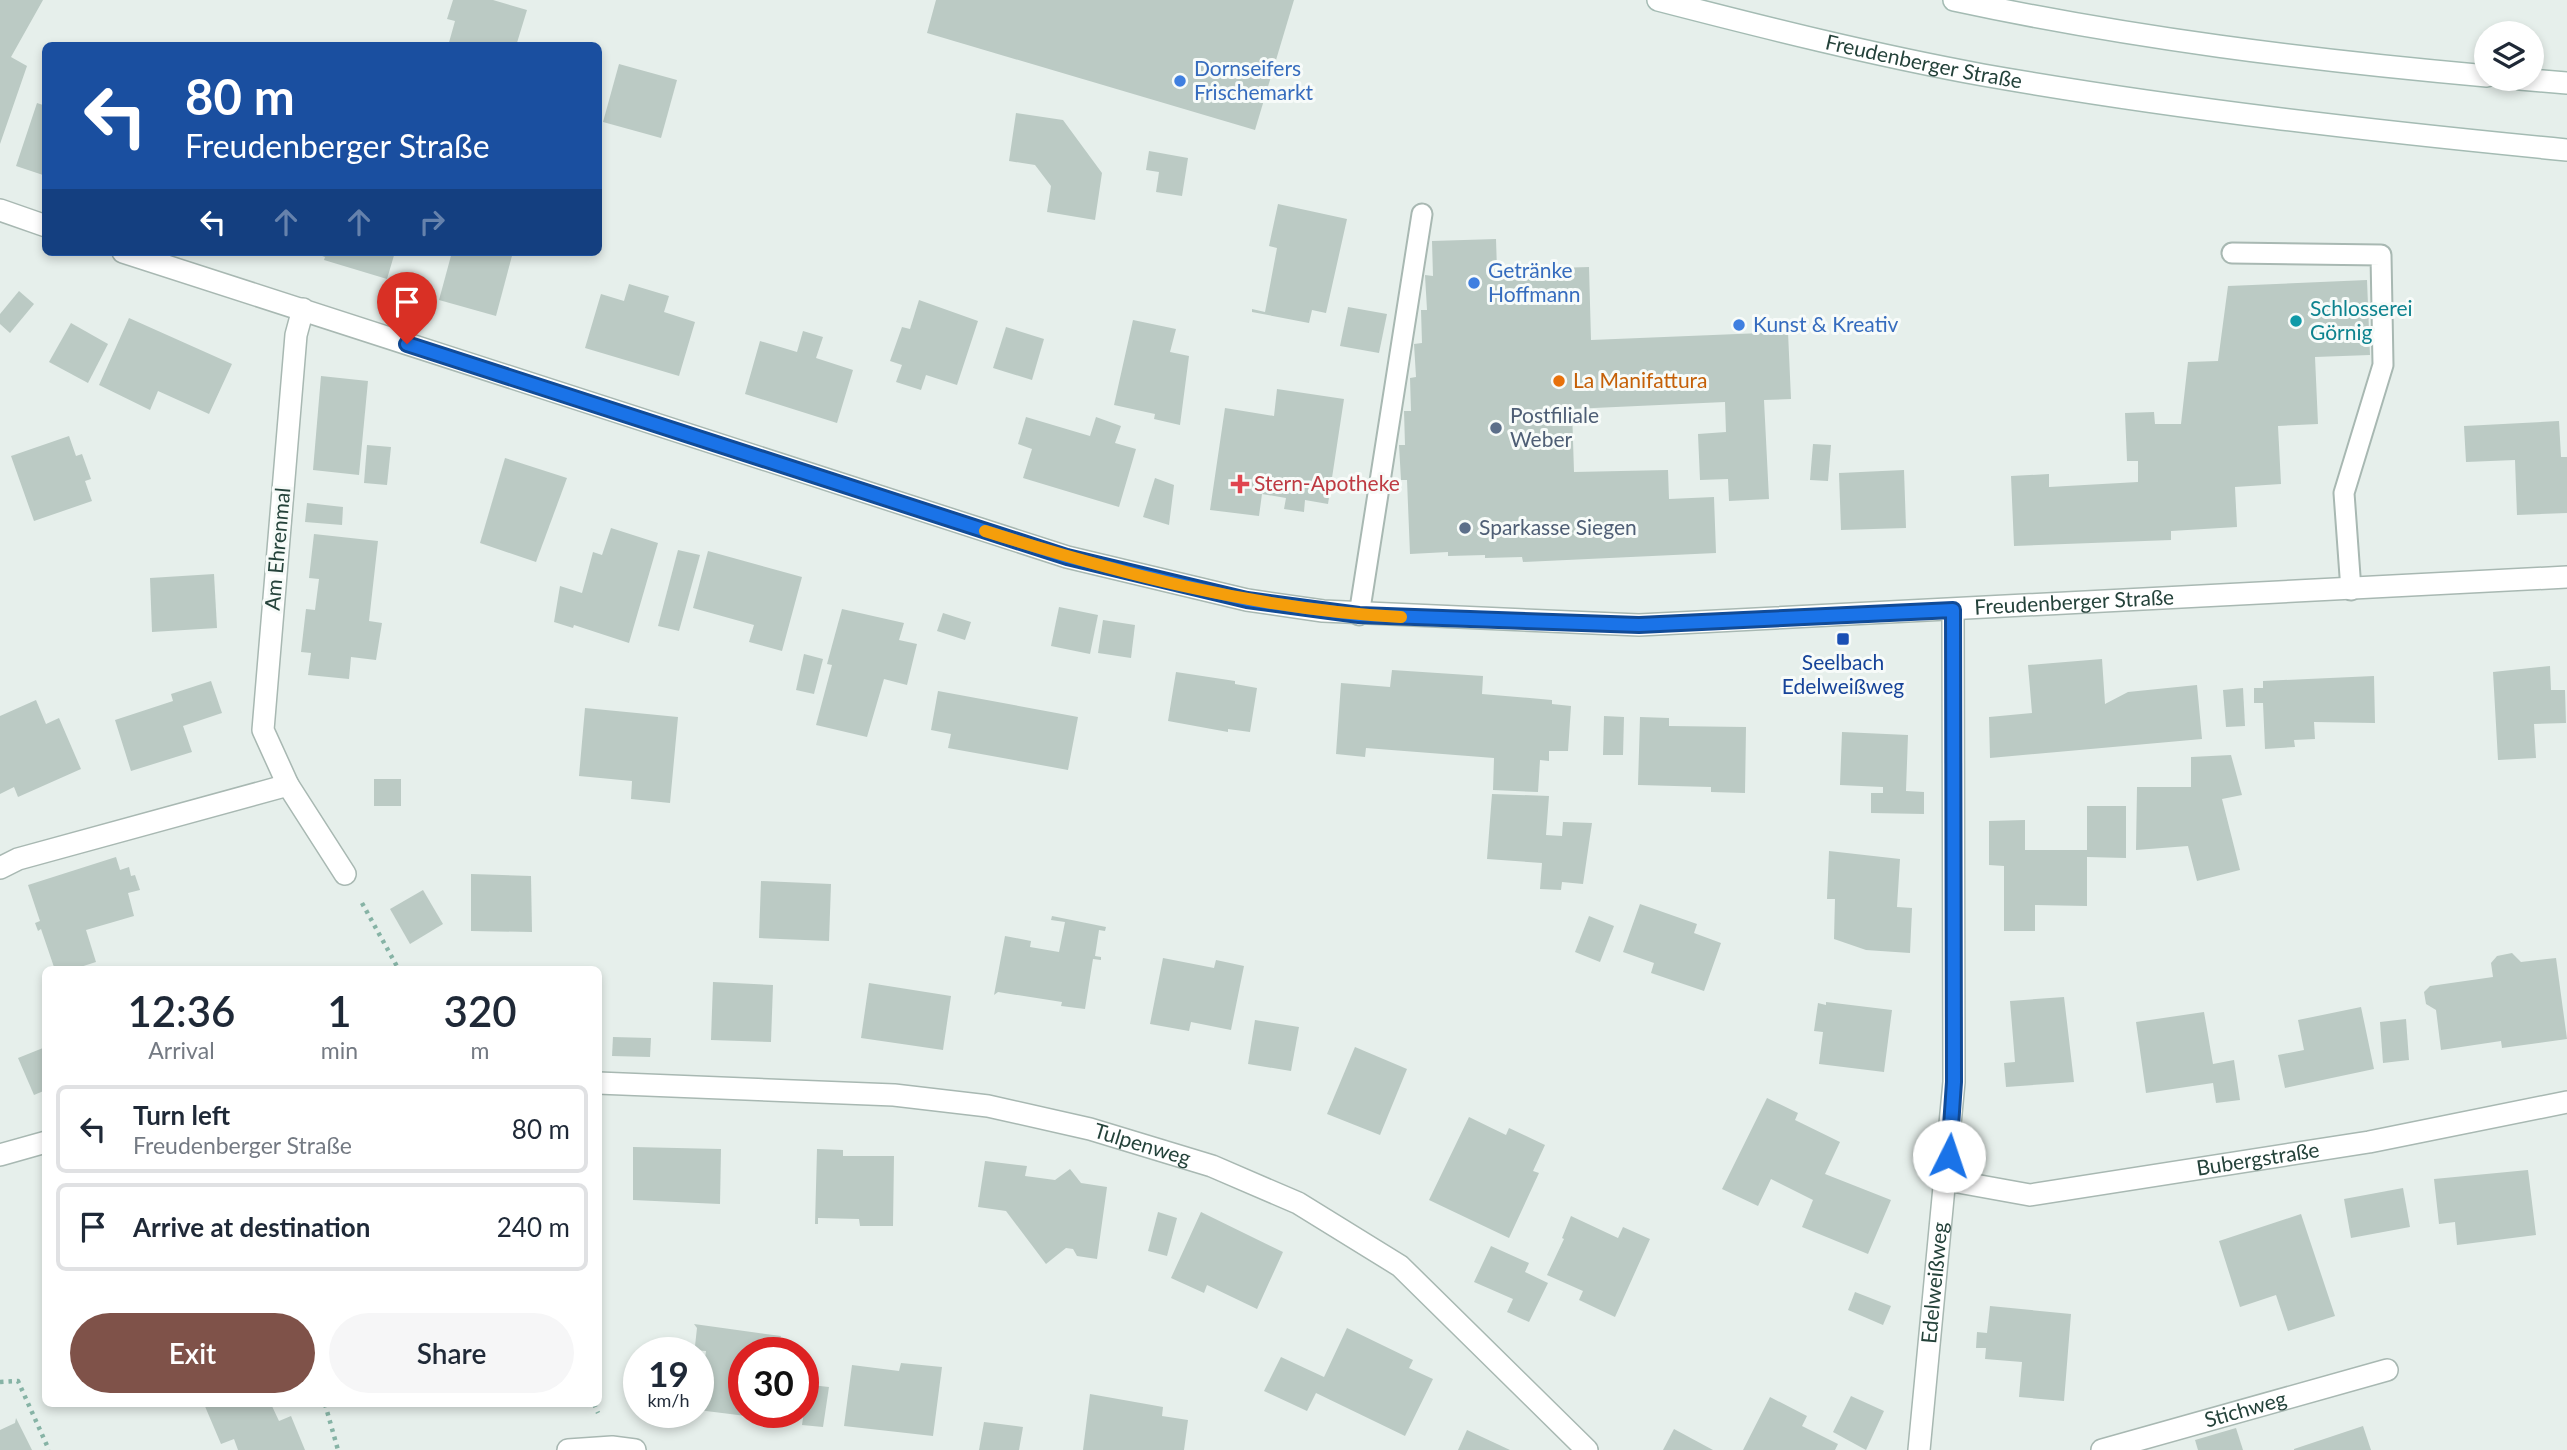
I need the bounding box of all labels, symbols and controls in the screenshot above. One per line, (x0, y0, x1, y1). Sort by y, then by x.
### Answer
map controls (2474, 21, 2544, 91)
button: layers (2474, 21, 2544, 91)
street label: Freudenberger Straße (1823, 28, 2024, 92)
place label: Dornseifers Frischemarkt (1194, 55, 1314, 104)
text: 80 m (185, 67, 295, 125)
icon: left (70, 70, 161, 161)
marker: Dornseifers Frischemarkt (1172, 73, 1188, 89)
text: Freudenberger Straße (185, 126, 490, 165)
icon: left (194, 203, 232, 241)
icon: ahead (267, 203, 305, 241)
icon: ahead (340, 203, 378, 241)
icon: right (413, 203, 451, 241)
place label: Getränke Hoffmann (1488, 257, 1581, 306)
pin (377, 272, 437, 344)
marker: Getränke Hoffmann (1466, 275, 1482, 291)
icon: arrive (388, 283, 426, 321)
place label: Schlosserei Görnig (2310, 295, 2413, 344)
place label: Kunst & Kreativ (1753, 311, 1899, 336)
marker: Schlosserei Görnig (2288, 313, 2304, 329)
marker: Kunst & Kreativ (1731, 317, 1747, 333)
place label: La Manifattura (1573, 367, 1708, 392)
marker: La Manifattura (1551, 373, 1567, 389)
place label: Postfiliale Weber (1510, 402, 1599, 451)
marker: Postfiliale Weber (1488, 420, 1504, 436)
place label: Stern-Apotheke (1254, 470, 1400, 495)
marker: Stern-Apotheke (1232, 476, 1248, 492)
street label: Am Ehrenmal (259, 486, 294, 611)
place label: Sparkasse Siegen (1479, 514, 1637, 539)
marker: Sparkasse Siegen (1457, 520, 1473, 536)
street label: Freudenberger Straße (1974, 583, 2175, 619)
marker: Seelbach Edelweißweg (1835, 631, 1851, 647)
place label: Seelbach Edelweißweg (1782, 649, 1904, 698)
text: 12:36 (127, 986, 235, 1036)
text: 1 (327, 986, 352, 1036)
text: 320 (444, 986, 517, 1036)
text: Arrival (148, 1036, 215, 1064)
text: min (321, 1036, 358, 1064)
text: m (471, 1036, 490, 1064)
text: Turn left (133, 1099, 230, 1131)
icon: left (74, 1110, 112, 1148)
text: 80 m (512, 1113, 570, 1145)
street label: Tulpenweg (1091, 1117, 1194, 1170)
position arrow (1912, 1119, 1986, 1193)
text: Freudenberger Straße (133, 1131, 352, 1159)
street label: Bubergstraße (2194, 1136, 2321, 1180)
icon: arrive (74, 1208, 112, 1246)
text: Arrive at destination (133, 1211, 370, 1243)
text: 240 m (497, 1211, 570, 1243)
street label: Edelweißweg (1915, 1220, 1952, 1345)
button: Exit (70, 1313, 315, 1393)
button: Share (329, 1313, 574, 1393)
speed limit sign: 30 (728, 1337, 819, 1428)
text: 19 (648, 1352, 689, 1394)
street label: Stichweg (2201, 1385, 2289, 1432)
text: km/h (647, 1389, 690, 1411)

